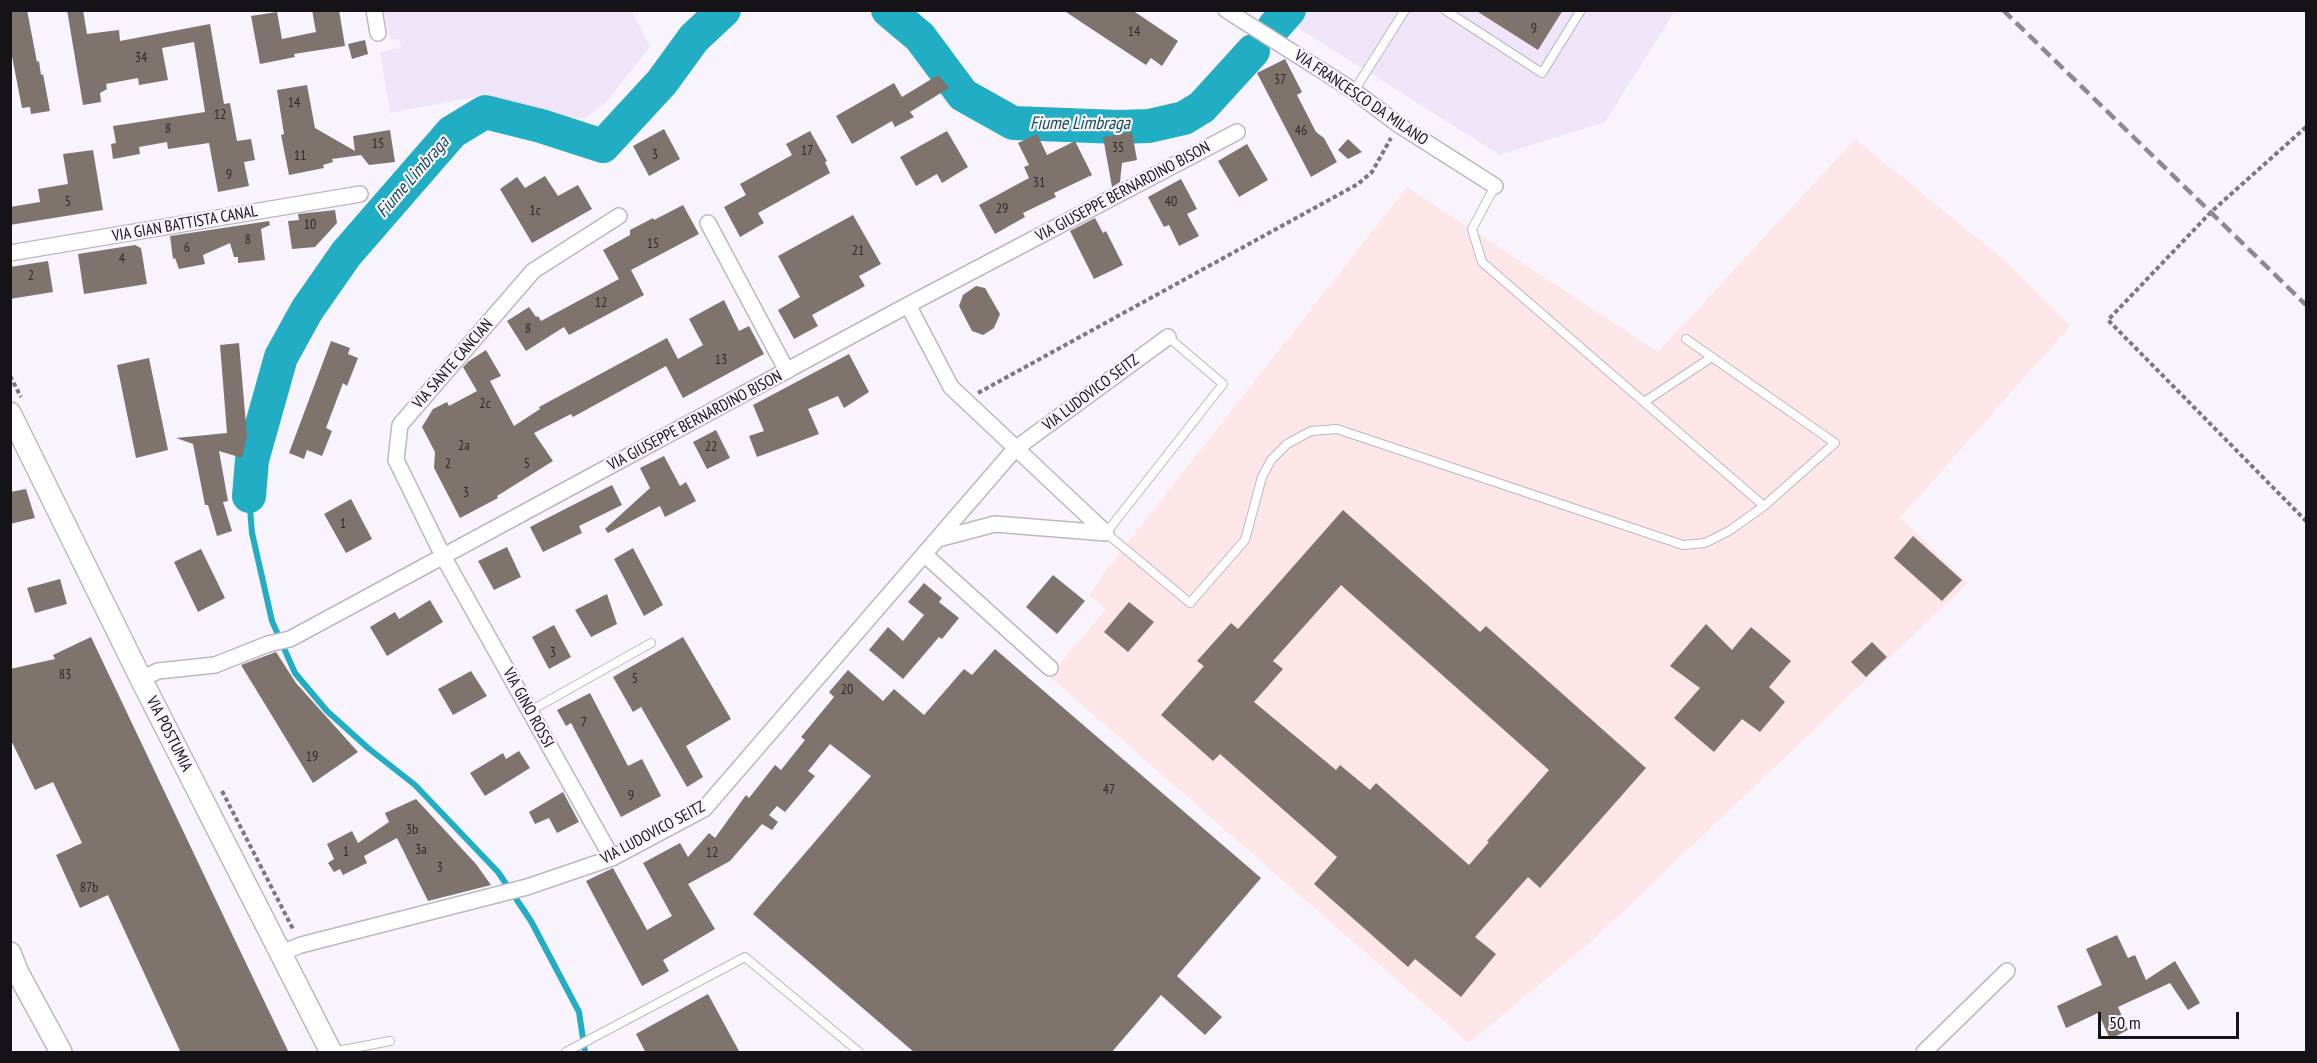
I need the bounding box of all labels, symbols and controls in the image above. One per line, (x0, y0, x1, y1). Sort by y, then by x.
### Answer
house number: 9 (1531, 21, 1537, 37)
house number: 14 (1128, 24, 1140, 40)
street label: VIA FRANCESCO DA MILANO (1291, 46, 1431, 150)
house number: 34 (135, 50, 147, 66)
house number: 37 (1274, 72, 1286, 88)
house number: 14 (288, 95, 300, 111)
house number: 12 (214, 107, 226, 123)
water label: Fiume Limbraga (1030, 113, 1130, 135)
house number: 8 (165, 121, 171, 137)
house number: 46 (1295, 123, 1307, 139)
water label: Fiume Limbraga (372, 132, 454, 222)
house number: 15 (372, 136, 384, 152)
street label: VIA GIUSEPPE BERNARDINO BISON (1033, 138, 1213, 246)
house number: 35 (1112, 140, 1124, 156)
house number: 17 (801, 143, 813, 159)
house number: 3 (652, 147, 658, 163)
house number: 11 (294, 148, 306, 164)
house number: 9 (226, 167, 232, 183)
house number: 31 (1033, 175, 1045, 191)
house number: 5 (65, 194, 71, 210)
house number: 40 (1165, 194, 1177, 210)
house number: 29 (996, 201, 1008, 217)
street label: VIA GIAN BATTISTA CANAL (111, 202, 259, 246)
house number: 1c (529, 203, 541, 219)
house number: 10 (304, 217, 316, 233)
house number: 8 (245, 232, 251, 248)
house number: 15 (647, 236, 659, 252)
house number: 6 (184, 240, 190, 256)
house number: 21 (852, 243, 864, 259)
house number: 4 (119, 251, 125, 267)
house number: 2 (28, 268, 34, 284)
house number: 12 (595, 295, 607, 311)
street label: VIA SANTE CANCIAN (409, 315, 497, 413)
house number: 8 (525, 321, 531, 337)
street label: VIA LUDOVICO SEITZ (1039, 351, 1143, 435)
house number: 13 (715, 352, 727, 368)
street label: VIA GIUSEPPE BERNARDINO BISON (605, 367, 785, 475)
house number: 2c (479, 396, 491, 412)
house number: 2a (458, 438, 470, 454)
house number: 22 (705, 439, 717, 455)
house number: 2 (445, 456, 451, 472)
house number: 5 (524, 456, 530, 472)
house number: 3 (463, 485, 469, 501)
house number: 1 (340, 516, 346, 532)
house number: 3 (550, 645, 556, 661)
street label: VIA GINO ROSSI (498, 665, 558, 751)
house number: 83 (59, 667, 71, 683)
house number: 5 (632, 671, 638, 687)
house number: 20 (841, 682, 853, 698)
street label: VIA POSTUMIA (142, 693, 196, 775)
house number: 7 (581, 715, 587, 731)
house number: 19 (306, 749, 318, 765)
house number: 47 (1103, 782, 1115, 798)
house number: 9 (628, 788, 634, 804)
street label: VIA LUDOVICO SEITZ (598, 797, 708, 869)
house number: 3b (406, 822, 418, 838)
house number: 3a (415, 842, 427, 858)
house number: 1 (343, 844, 349, 860)
house number: 12 (706, 845, 718, 861)
house number: 3 (437, 860, 443, 876)
house number: 87b (80, 880, 98, 896)
scale bar (2101, 1000, 2242, 1038)
text: 50 m (2109, 1011, 2141, 1034)

